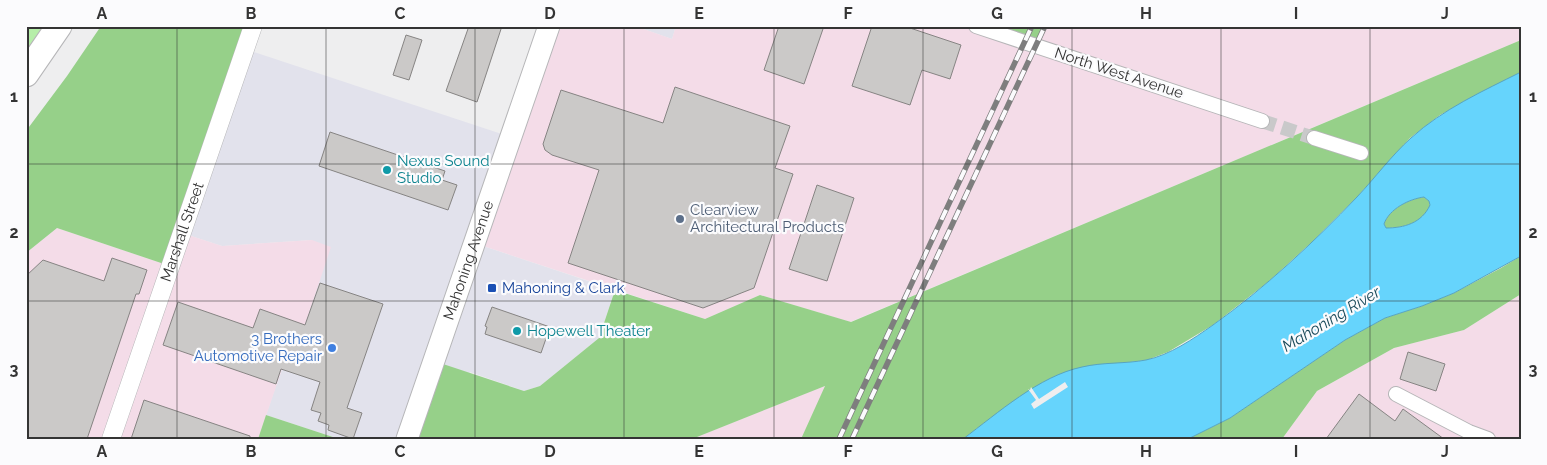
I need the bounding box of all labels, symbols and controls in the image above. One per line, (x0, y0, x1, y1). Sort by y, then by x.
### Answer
text: A (97, 4, 108, 23)
text: B (246, 4, 257, 23)
text: C (395, 4, 406, 23)
text: D (544, 4, 556, 23)
text: E (694, 4, 704, 23)
text: F (843, 4, 853, 23)
text: G (991, 4, 1003, 23)
text: H (1140, 4, 1152, 23)
text: I (1294, 4, 1298, 23)
text: J (1441, 4, 1449, 23)
street label: North West Avenue (1052, 44, 1186, 102)
text: 1 (10, 87, 18, 106)
text: 1 (1529, 87, 1537, 106)
place label: Nexus Sound Studio (397, 152, 490, 187)
marker: Nexus Sound Studio (381, 164, 393, 176)
street label: Marshall Street (157, 180, 208, 284)
street label: Mahoning Avenue (440, 198, 497, 322)
place label: Clearview Architectural Products (690, 201, 844, 236)
marker: Clearview Architectural Products (674, 213, 686, 225)
text: 2 (9, 223, 19, 242)
text: 2 (1528, 223, 1538, 242)
place label: Mahoning & Clark (502, 279, 624, 297)
marker: Mahoning & Clark (486, 282, 498, 294)
water label: Mahoning River (1279, 282, 1384, 356)
place label: Hopewell Theater (527, 322, 651, 340)
marker: Hopewell Theater (511, 325, 523, 337)
place label: 3 Brothers Automotive Repair (194, 330, 323, 365)
marker: 3 Brothers Automotive Repair (326, 342, 338, 354)
text: 3 (10, 360, 19, 379)
text: 3 (1529, 360, 1538, 379)
text: A (97, 442, 108, 461)
text: B (246, 442, 257, 461)
text: C (395, 442, 406, 461)
text: D (544, 442, 556, 461)
text: E (694, 442, 704, 461)
text: F (843, 442, 853, 461)
text: G (991, 442, 1003, 461)
text: H (1140, 442, 1152, 461)
text: I (1294, 442, 1298, 461)
text: J (1441, 442, 1449, 461)

